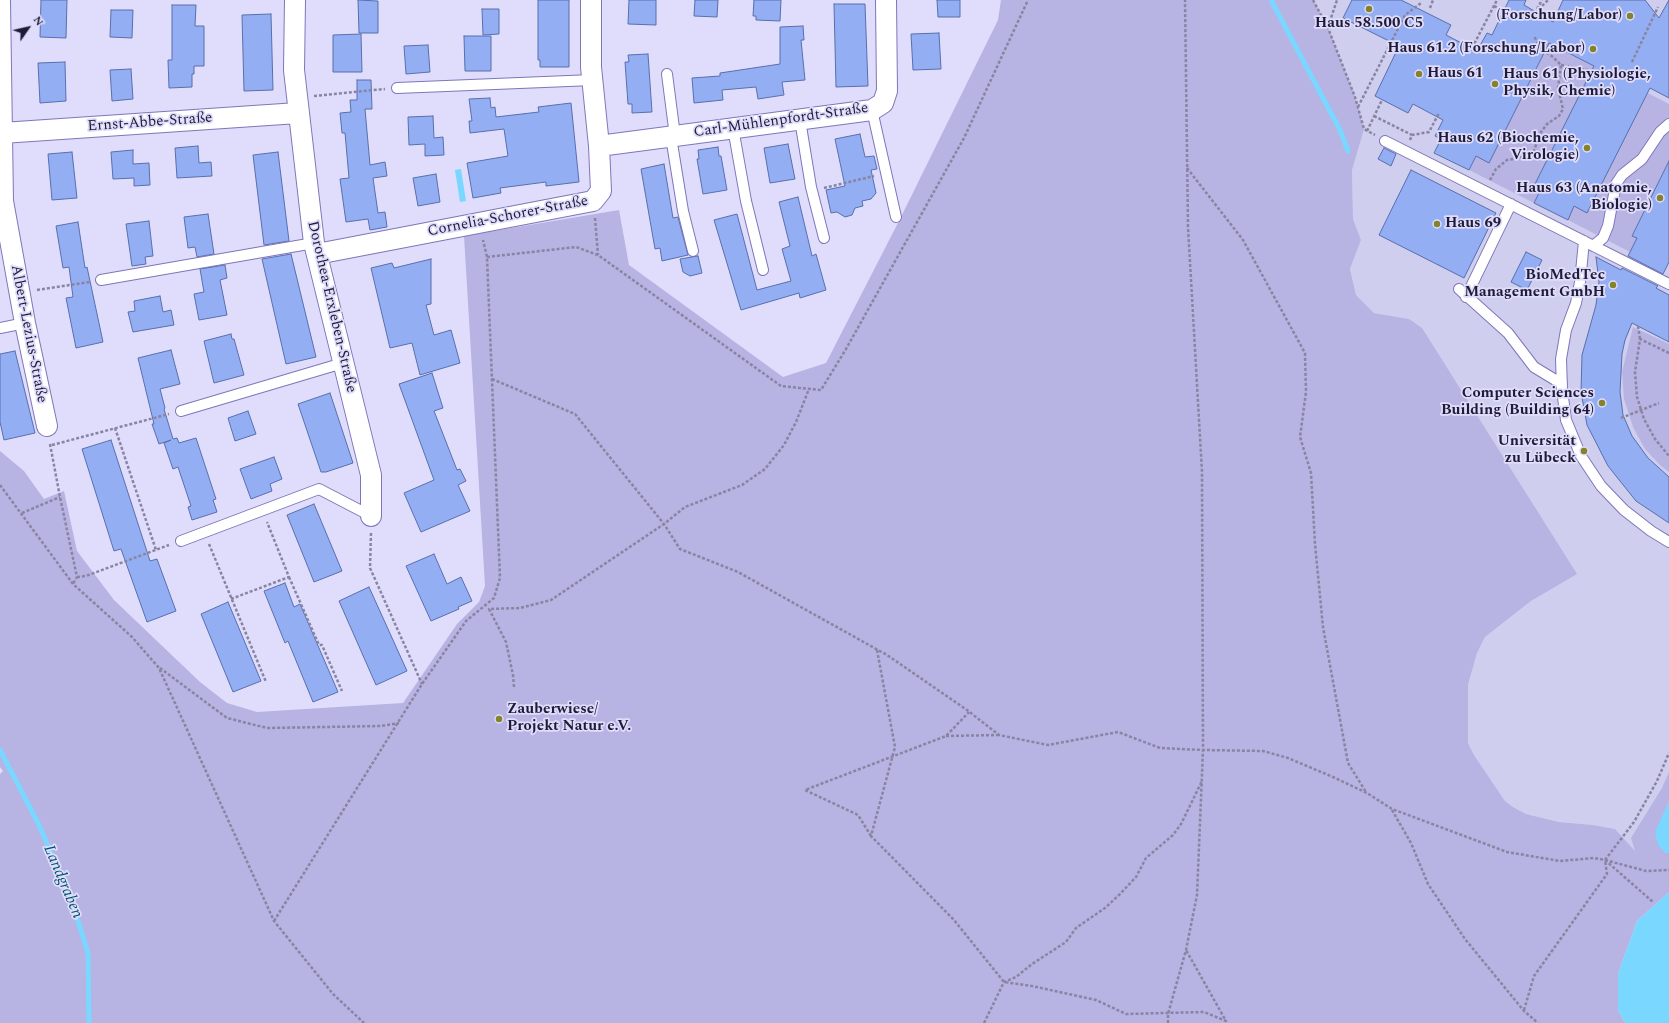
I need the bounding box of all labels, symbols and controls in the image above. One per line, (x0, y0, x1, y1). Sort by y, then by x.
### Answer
marker: Haus 58.500 C5 (1364, 4, 1374, 14)
place label: (Forschung/Labor) (1497, 7, 1622, 25)
north arrow (8, 8, 48, 48)
marker: (Forschung/Labor) (1625, 11, 1635, 21)
text: N (29, 13, 48, 29)
place label: Haus 58.500 C5 (1315, 15, 1423, 33)
place label: Haus 61.2 (Forschung/Labor) (1387, 40, 1585, 58)
marker: Haus 61.2 (Forschung/Labor) (1588, 44, 1598, 54)
place label: Haus 61 (1427, 65, 1483, 83)
place label: Haus 61 (Physiologie, Physik, Chemie) (1503, 66, 1651, 101)
marker: Haus 61 (1414, 69, 1424, 79)
marker: Haus 61 (Physiologie, Physik, Chemie) (1490, 79, 1500, 89)
street label: Carl-Mühlenpfordt-Straße (693, 100, 869, 142)
street label: Ernst-Abbe-Straße (87, 110, 213, 136)
place label: Haus 62 (Biochemie, Virologie) (1437, 130, 1579, 165)
marker: Haus 62 (Biochemie, Virologie) (1582, 143, 1592, 153)
place label: Haus 63 (Anatomie, Biologie) (1516, 180, 1652, 215)
street label: Cornelia-Schorer-Straße (426, 193, 590, 241)
marker: Haus 63 (Anatomie, Biologie) (1655, 193, 1665, 203)
place label: Haus 69 (1445, 215, 1501, 233)
street label: Dorothea-Erxleben-Straße (302, 219, 360, 395)
marker: Haus 69 (1432, 219, 1442, 229)
street label: Albert-Lezius-Straße (6, 263, 50, 405)
place label: BioMedTec Management GmbH (1464, 267, 1605, 302)
marker: BioMedTec Management GmbH (1608, 280, 1618, 290)
place label: Computer Sciences Building (Building 64) (1441, 385, 1594, 420)
marker: Computer Sciences Building (Building 64) (1597, 398, 1607, 408)
place label: Universität zu Lübeck (1497, 433, 1576, 468)
marker: Universität zu Lübeck (1579, 446, 1589, 456)
place label: Zauberwiese/ Projekt Natur e.V. (507, 701, 631, 736)
marker: Zauberwiese/ Projekt Natur e.V. (494, 714, 504, 724)
water label: Landgraben (38, 843, 86, 921)

